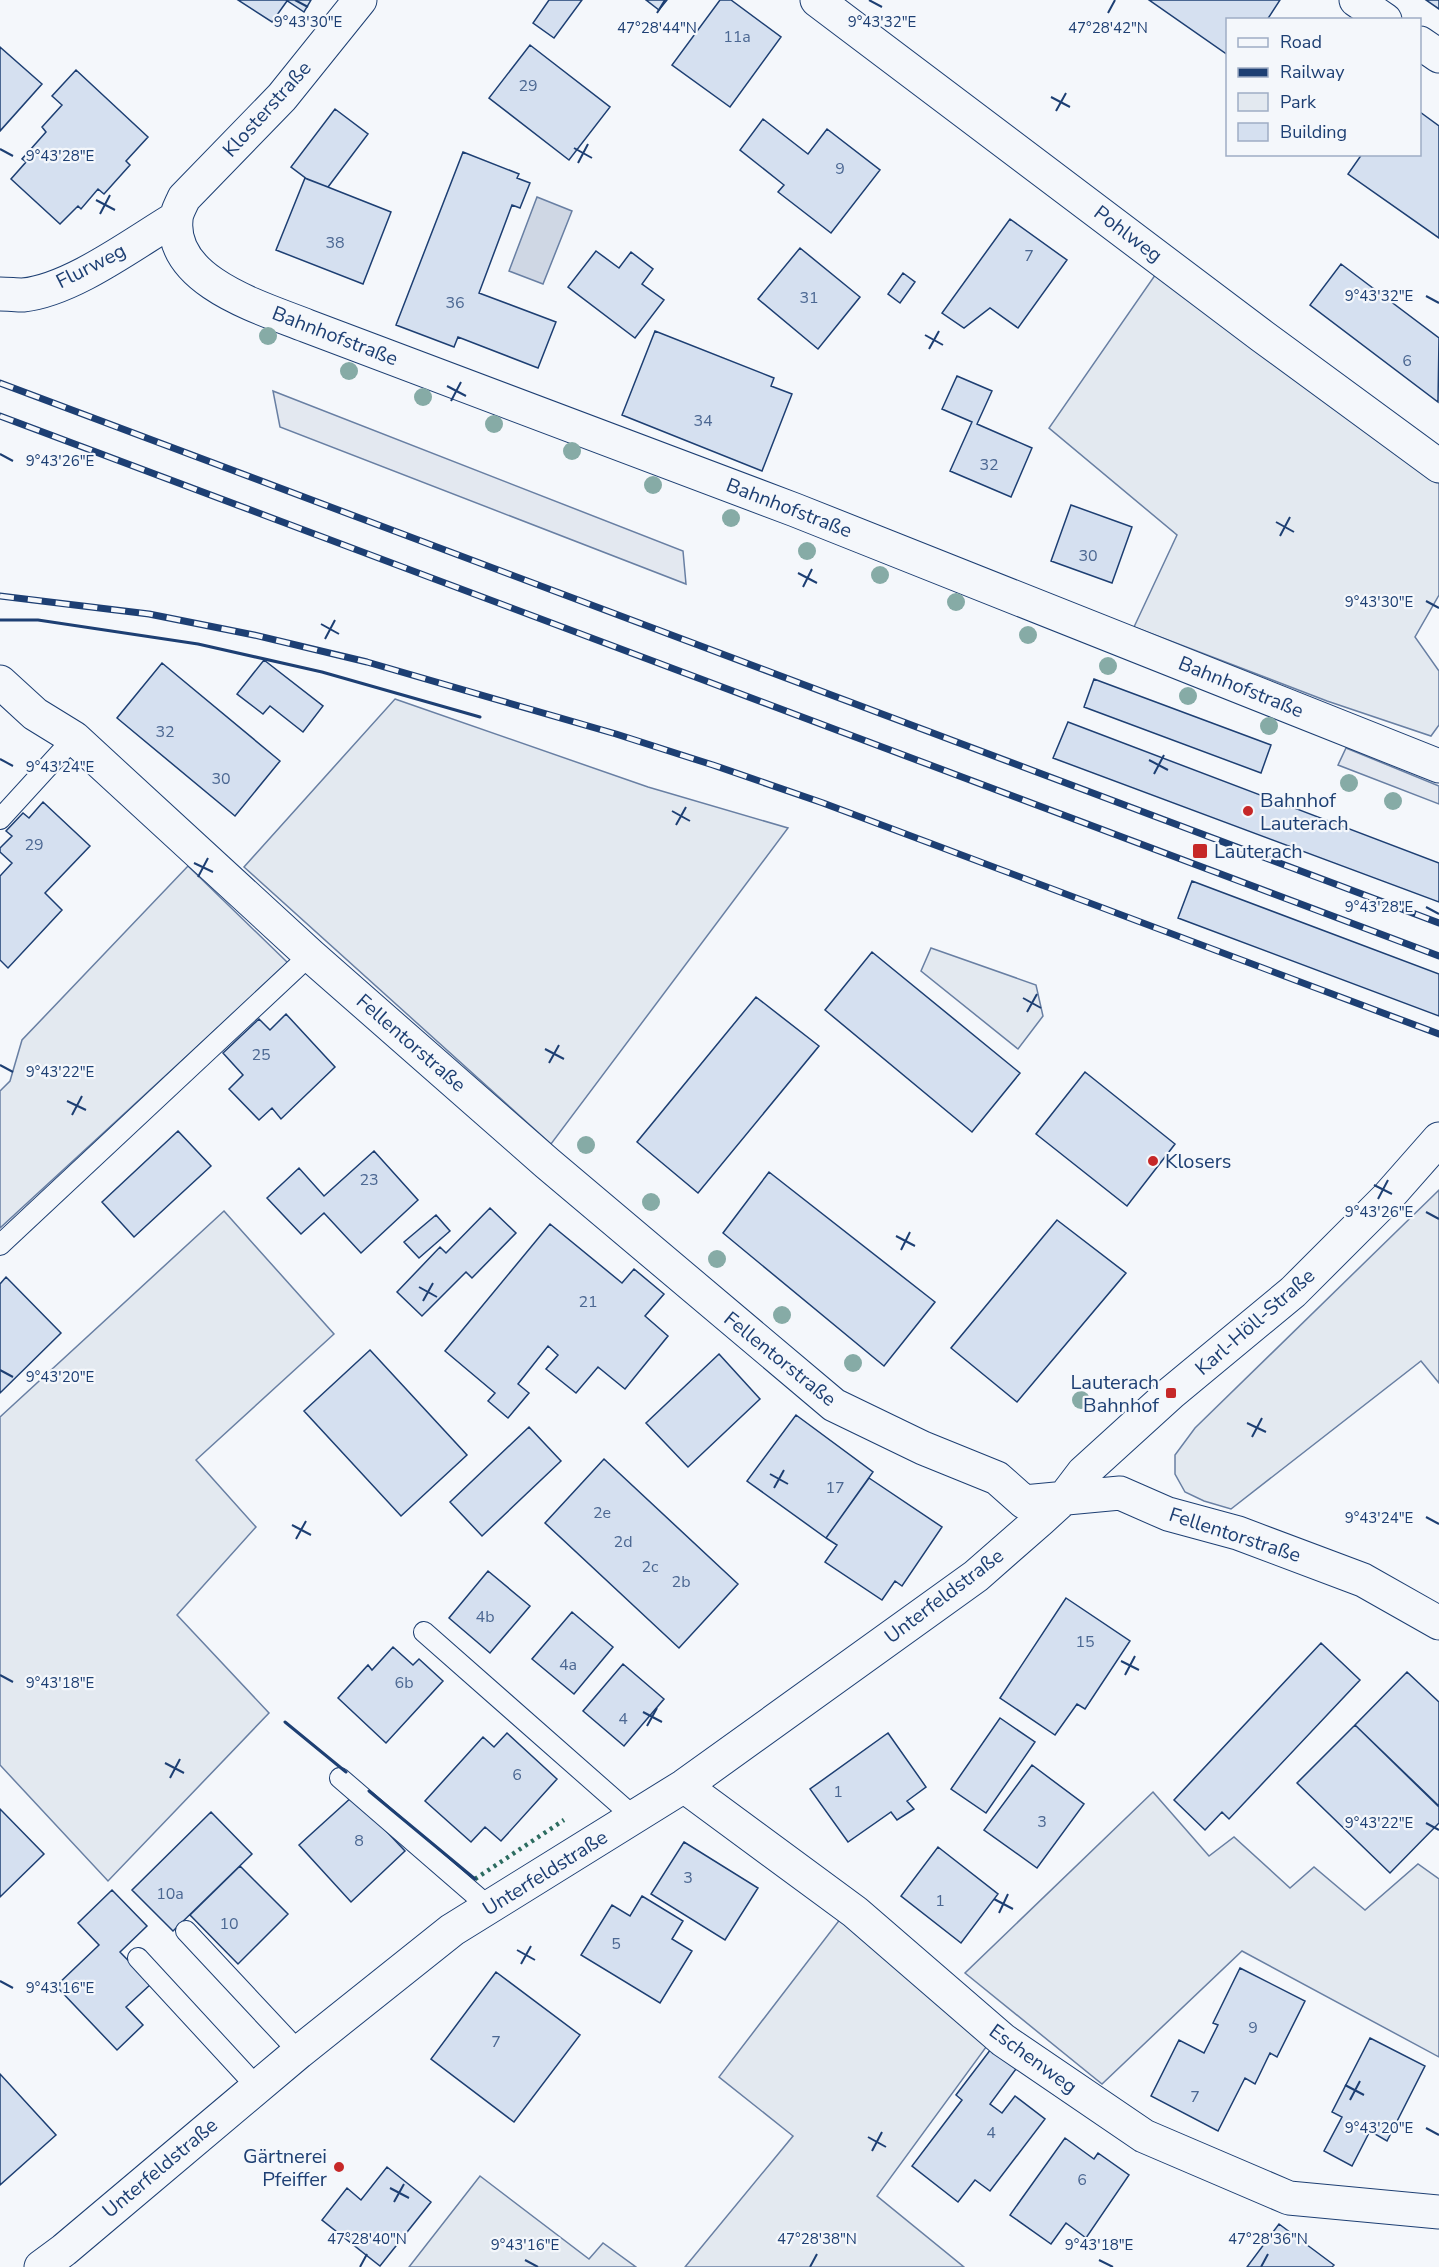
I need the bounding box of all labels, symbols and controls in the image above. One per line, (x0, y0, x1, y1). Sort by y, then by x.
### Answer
text: 9°43'30"E (274, 12, 342, 32)
text: 9°43'32"E (848, 12, 916, 32)
text: 47°28'44"N (617, 18, 697, 38)
text: 47°28'42"N (1068, 18, 1148, 38)
legend (1226, 18, 1421, 156)
house number: 11a (723, 26, 751, 48)
text: Road (1280, 30, 1322, 54)
street label: Klosterstraße (217, 55, 317, 163)
text: Railway (1280, 60, 1345, 84)
house number: 29 (518, 75, 538, 97)
text: Park (1280, 90, 1317, 114)
text: Building (1280, 120, 1347, 144)
text: 9°43'28"E (26, 146, 94, 166)
house number: 9 (835, 158, 845, 180)
street label: Pohlweg (1088, 199, 1168, 269)
house number: 38 (325, 232, 345, 254)
street label: Flurweg (52, 237, 130, 295)
house number: 7 (1024, 245, 1034, 267)
text: 9°43'32"E (1345, 286, 1413, 306)
house number: 31 (799, 287, 819, 309)
house number: 36 (445, 292, 465, 314)
street label: Bahnhofstraße (268, 300, 402, 372)
house number: 6 (1402, 350, 1412, 372)
house number: 34 (693, 410, 713, 432)
text: 9°43'26"E (26, 451, 94, 471)
house number: 32 (979, 454, 999, 476)
street label: Bahnhofstraße (722, 472, 856, 544)
house number: 30 (1078, 545, 1098, 567)
text: 9°43'30"E (1345, 592, 1413, 612)
street label: Bahnhofstraße (1174, 650, 1308, 724)
house number: 32 (155, 721, 175, 743)
text: 9°43'24"E (26, 757, 94, 777)
house number: 30 (211, 768, 231, 790)
place label: Bahnhof Lauterach (1260, 787, 1349, 837)
marker: Bahnhof Lauterach (1241, 804, 1255, 818)
house number: 29 (24, 834, 44, 856)
place label: Lauterach (1214, 838, 1303, 865)
marker: Lauterach (1191, 842, 1209, 860)
text: 9°43'28"E (1345, 897, 1413, 917)
street label: Fellentorstraße (350, 988, 472, 1098)
house number: 25 (251, 1044, 271, 1066)
text: 9°43'22"E (26, 1062, 94, 1082)
place label: Klosers (1165, 1148, 1231, 1175)
marker: Klosers (1146, 1154, 1160, 1168)
house number: 23 (359, 1169, 379, 1191)
text: 9°43'26"E (1345, 1202, 1413, 1222)
street label: Karl-Höll-Straße (1189, 1262, 1321, 1382)
house number: 21 (578, 1291, 598, 1313)
street label: Fellentorstraße (718, 1305, 842, 1413)
text: 9°43'20"E (26, 1367, 94, 1387)
place label: Lauterach Bahnhof (1071, 1369, 1159, 1419)
marker: Lauterach Bahnhof (1164, 1386, 1178, 1400)
house number: 17 (825, 1477, 845, 1499)
street label: Fellentorstraße (1166, 1501, 1304, 1569)
house number: 2e (593, 1502, 611, 1524)
text: 9°43'24"E (1345, 1508, 1413, 1528)
house number: 2d (614, 1531, 632, 1553)
street label: Unterfeldstraße (879, 1542, 1009, 1650)
house number: 2c (641, 1556, 659, 1578)
house number: 2b (672, 1571, 690, 1593)
house number: 4b (476, 1606, 494, 1628)
house number: 15 (1075, 1631, 1095, 1653)
house number: 4a (559, 1654, 577, 1676)
house number: 6b (395, 1672, 413, 1694)
text: 9°43'18"E (26, 1673, 94, 1693)
house number: 4 (618, 1708, 628, 1730)
house number: 6 (512, 1764, 522, 1786)
house number: 1 (833, 1781, 843, 1803)
house number: 3 (1037, 1811, 1047, 1833)
text: 9°43'22"E (1345, 1813, 1413, 1833)
street label: Unterfeldstraße (477, 1824, 613, 1922)
house number: 8 (354, 1830, 364, 1852)
house number: 3 (683, 1867, 693, 1889)
house number: 10a (156, 1883, 184, 1905)
house number: 1 (935, 1890, 945, 1912)
house number: 10 (219, 1913, 239, 1935)
house number: 5 (611, 1933, 621, 1955)
text: 9°43'16"E (26, 1978, 94, 1998)
house number: 9 (1248, 2017, 1258, 2039)
street label: Eschenweg (984, 2018, 1082, 2100)
house number: 7 (491, 2031, 501, 2053)
house number: 7 (1190, 2086, 1200, 2108)
street label: Unterfeldstraße (97, 2112, 223, 2224)
text: 9°43'20"E (1345, 2118, 1413, 2138)
house number: 4 (986, 2122, 996, 2144)
place label: Gärtnerei Pfeiffer (243, 2143, 327, 2193)
marker: Gärtnerei Pfeiffer (332, 2160, 346, 2174)
house number: 6 (1077, 2169, 1087, 2191)
text: 47°28'40"N (327, 2229, 407, 2249)
text: 47°28'38"N (777, 2229, 857, 2249)
text: 47°28'36"N (1228, 2229, 1308, 2249)
text: 9°43'16"E (491, 2235, 559, 2255)
text: 9°43'18"E (1065, 2235, 1133, 2255)

